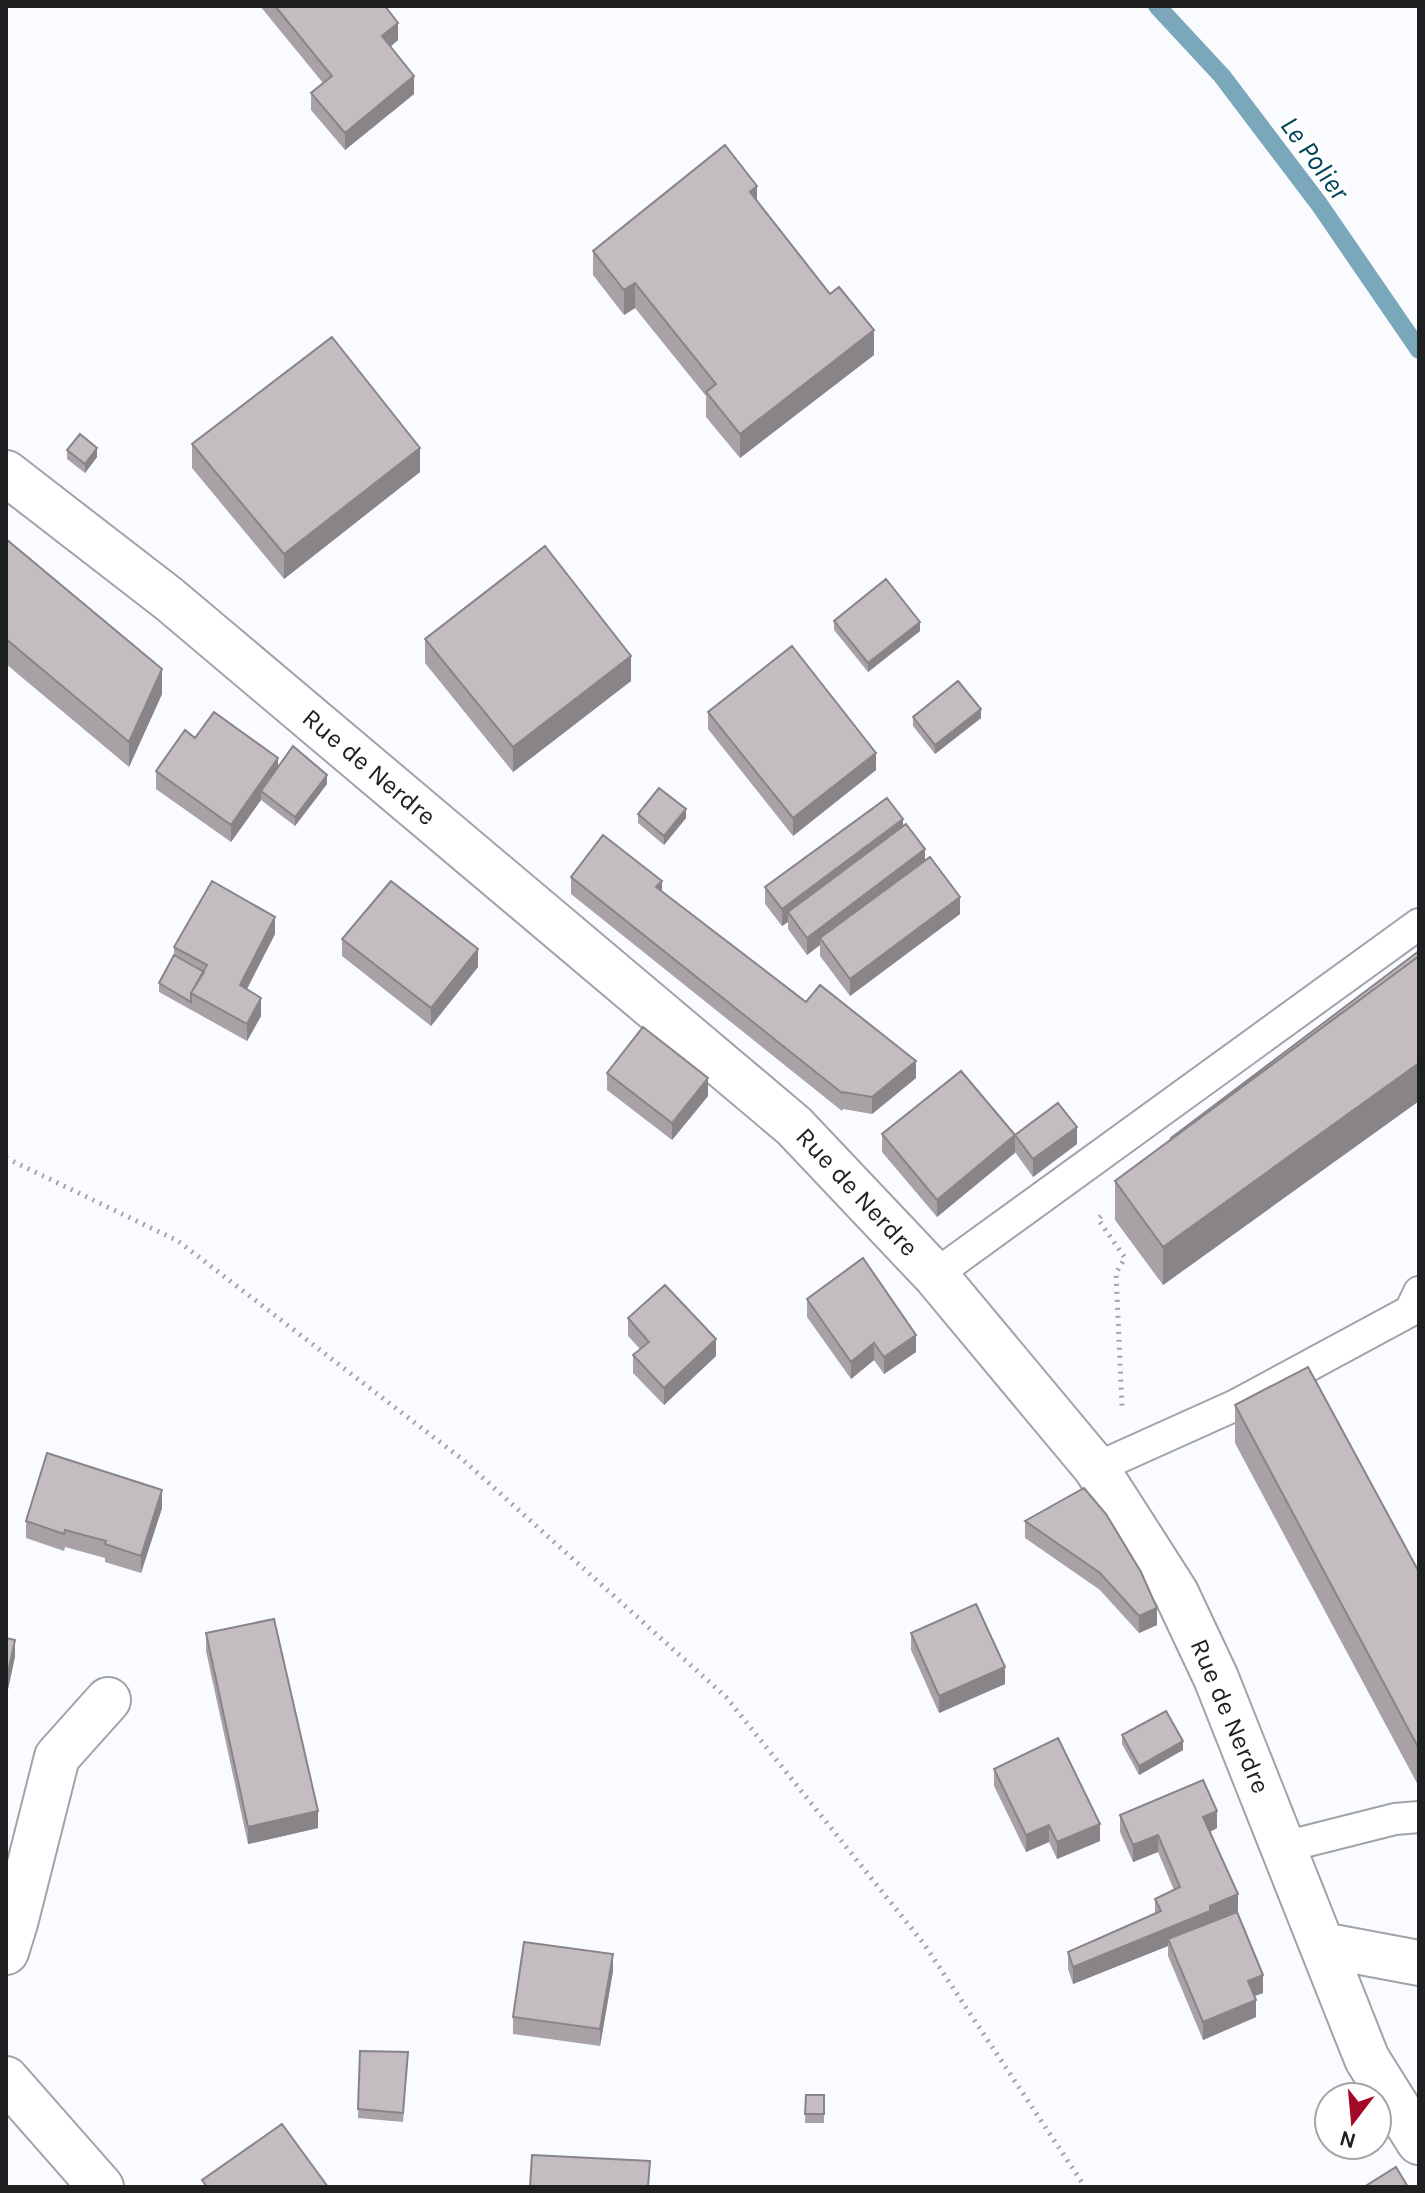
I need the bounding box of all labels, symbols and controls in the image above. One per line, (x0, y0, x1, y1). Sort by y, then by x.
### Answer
water label: Le Polier (1274, 110, 1357, 208)
street label: Rue de Nerdre (296, 702, 442, 832)
street label: Rue de Nerdre (789, 1121, 925, 1263)
street label: Rue de Nerdre (1184, 1634, 1276, 1798)
north arrow (1313, 2081, 1393, 2161)
text: N (1337, 2125, 1359, 2154)

